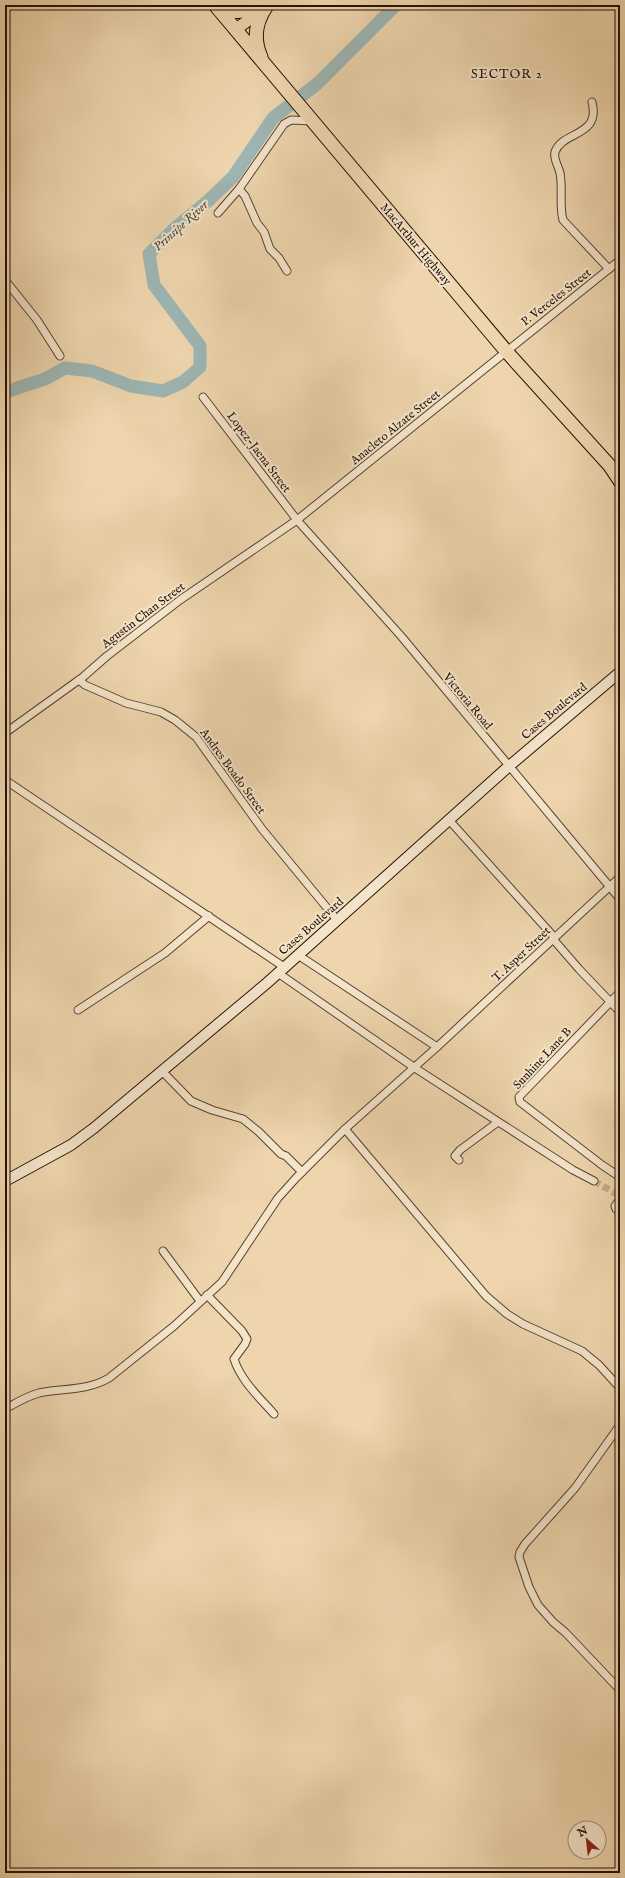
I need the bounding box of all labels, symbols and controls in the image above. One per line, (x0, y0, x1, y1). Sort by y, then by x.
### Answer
district label: SECTOR 2 (471, 66, 543, 83)
water label: Prinsipe River (150, 197, 213, 255)
street label: MacArthur Highway (377, 200, 454, 289)
street label: P. Verceles Street (518, 265, 594, 329)
street label: Anacleto Alzate Street (347, 387, 443, 469)
street label: Lopez-Jaena Street (222, 409, 294, 496)
street label: Agustin Chan Street (98, 579, 188, 652)
street label: Victoria Road (439, 669, 496, 733)
street label: Cases Boulevard (518, 679, 591, 743)
street label: Andres Boado Street (196, 725, 269, 817)
street label: Cases Boulevard (276, 894, 347, 959)
street label: T. Asper Street (489, 923, 554, 986)
street label: Sunhine Lane B (510, 1024, 575, 1092)
north arrow (567, 1820, 607, 1860)
text: N (574, 1823, 591, 1841)

